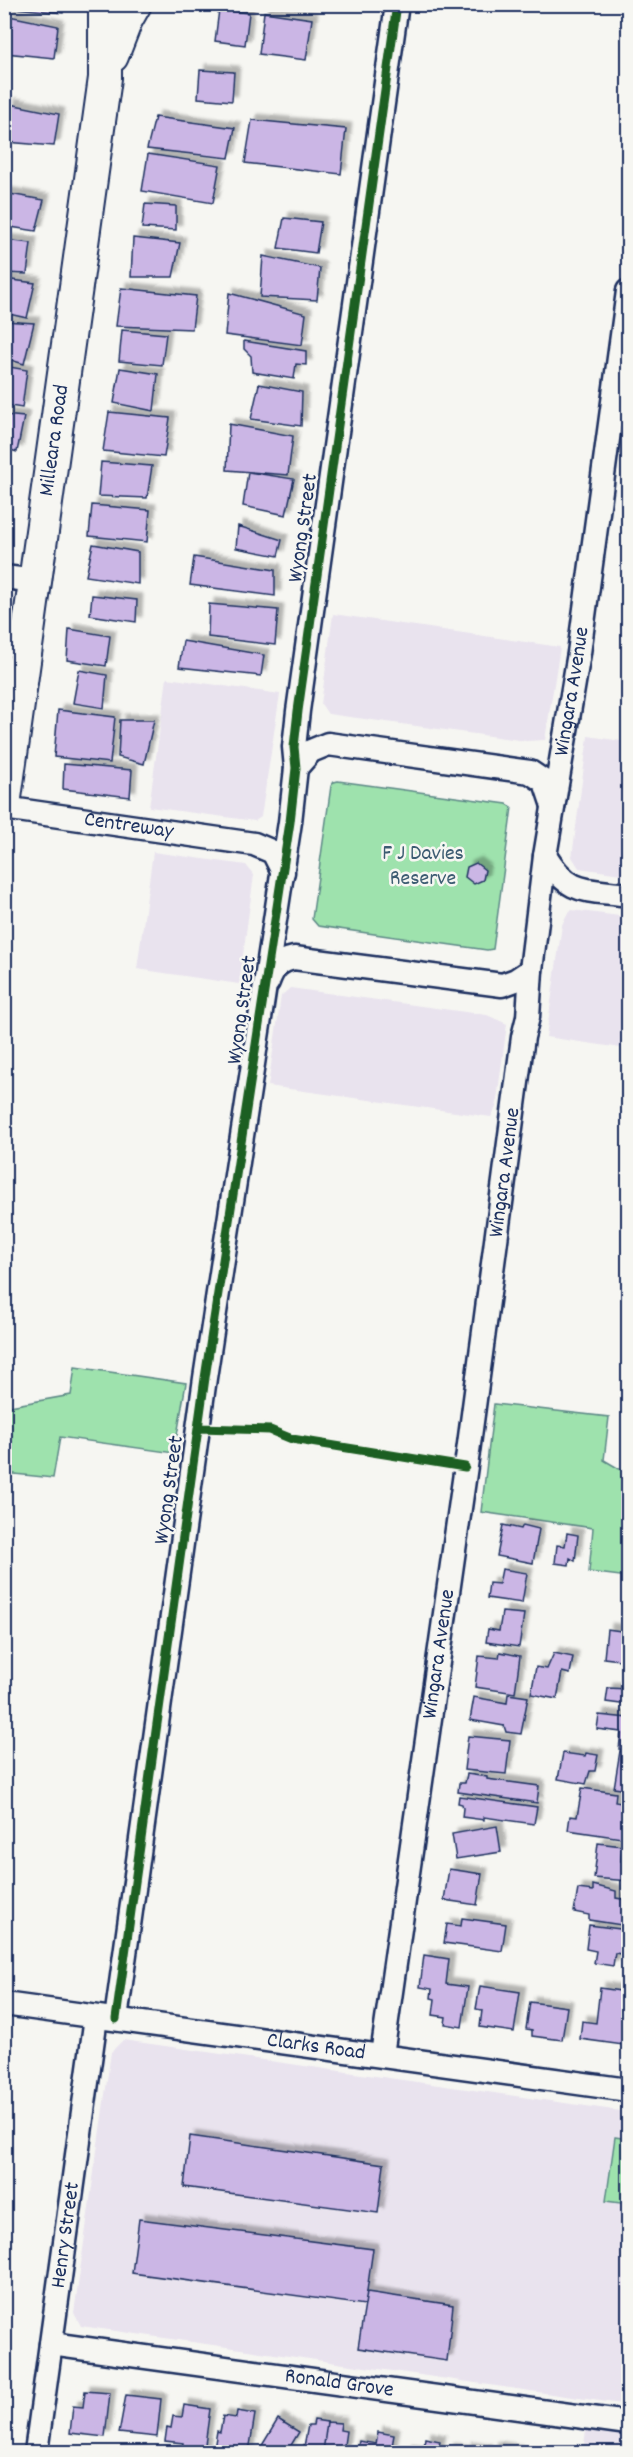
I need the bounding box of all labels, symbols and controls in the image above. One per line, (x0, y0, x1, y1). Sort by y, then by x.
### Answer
street label: Milleara Road (32, 383, 78, 498)
street label: Wyong Street (281, 472, 327, 584)
street label: Wingara Avenue (546, 625, 598, 759)
street label: Centreway (82, 804, 177, 848)
park label: F J Davies Reserve (382, 839, 464, 895)
street label: Wyong Street (220, 954, 266, 1066)
street label: Wingara Avenue (481, 1106, 529, 1239)
street label: Wyong Street (147, 1434, 193, 1546)
street label: Wingara Avenue (415, 1587, 464, 1721)
street label: Clarks Road (265, 2025, 367, 2069)
street label: Henry Street (43, 2180, 89, 2290)
street label: Ronald Grove (283, 2361, 396, 2406)

